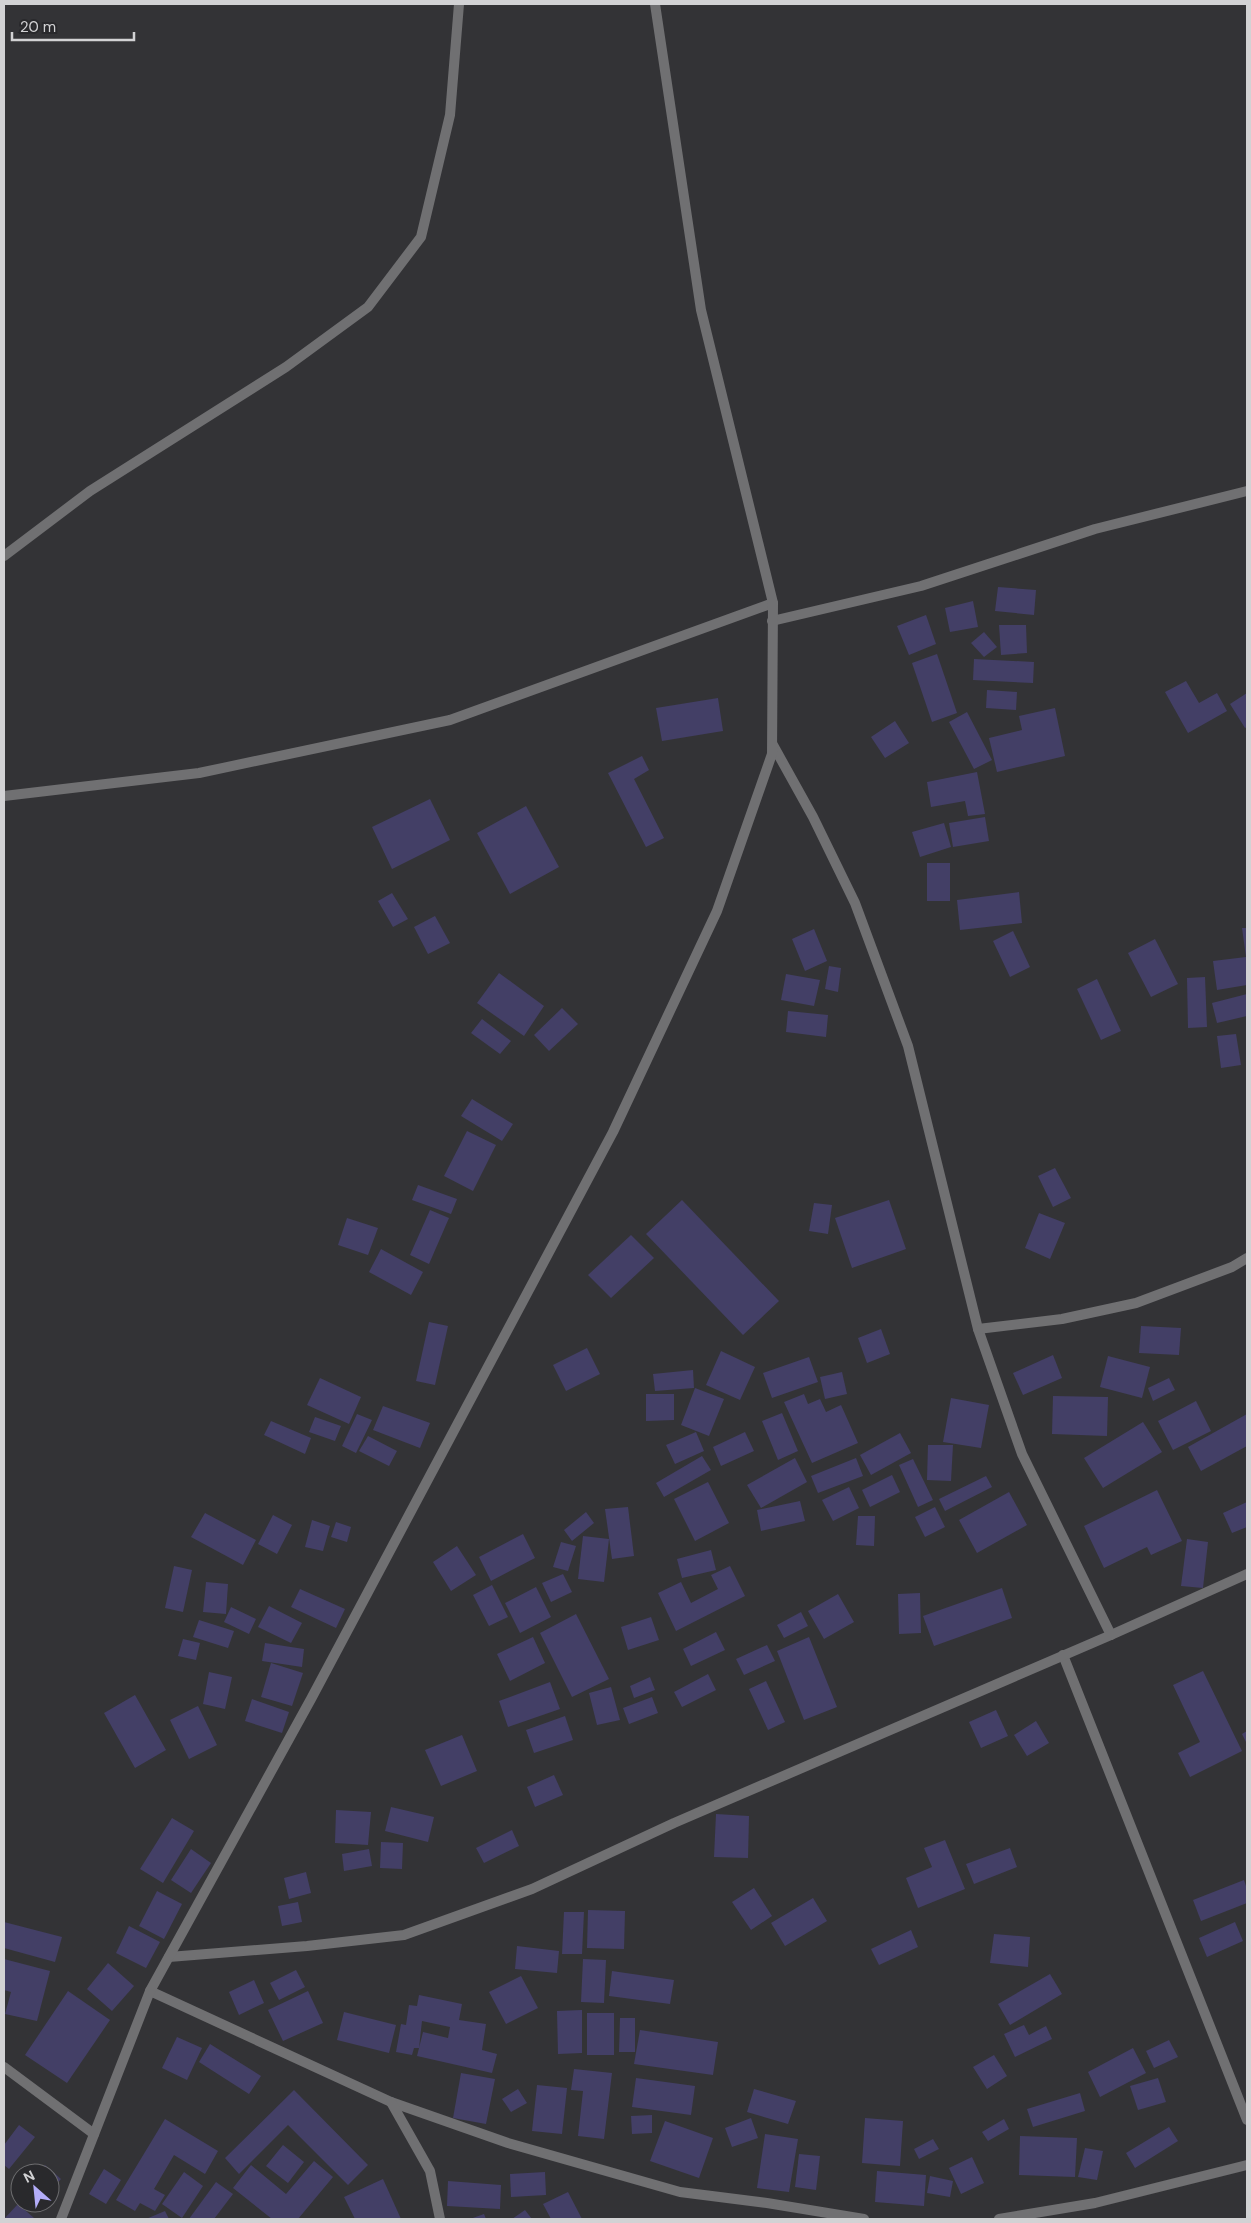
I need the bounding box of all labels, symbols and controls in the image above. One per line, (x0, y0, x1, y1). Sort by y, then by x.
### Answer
scale bar (12, 10, 135, 42)
text: 20 m (20, 17, 56, 37)
north arrow (10, 2163, 60, 2213)
text: N (20, 2166, 38, 2187)

